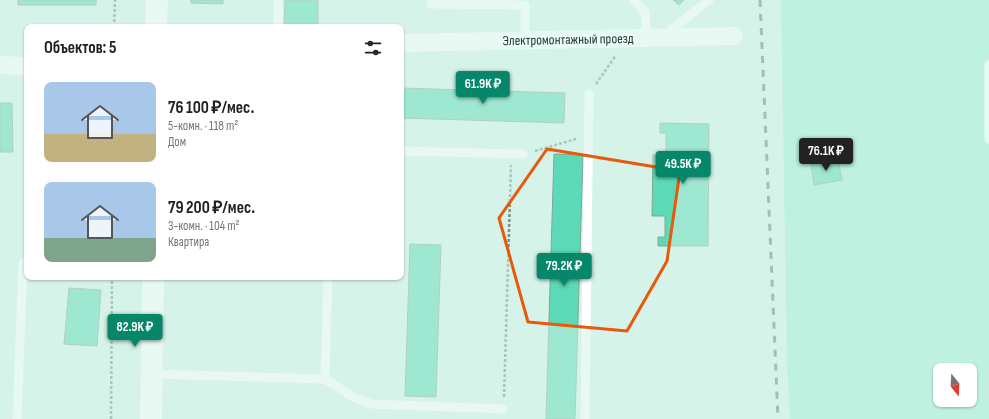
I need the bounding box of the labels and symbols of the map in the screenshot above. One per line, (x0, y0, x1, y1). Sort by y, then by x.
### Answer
street label: Электромонтажный проезд (502, 30, 634, 49)
pin: 61.9K ₽ (446, 71, 520, 105)
pin: 76.1K ₽ (789, 138, 863, 172)
pin: 49.5K ₽ (646, 151, 720, 185)
pin: 79.2K ₽ (527, 253, 601, 287)
pin: 82.9K ₽ (98, 314, 172, 348)
north arrow (933, 363, 977, 407)

